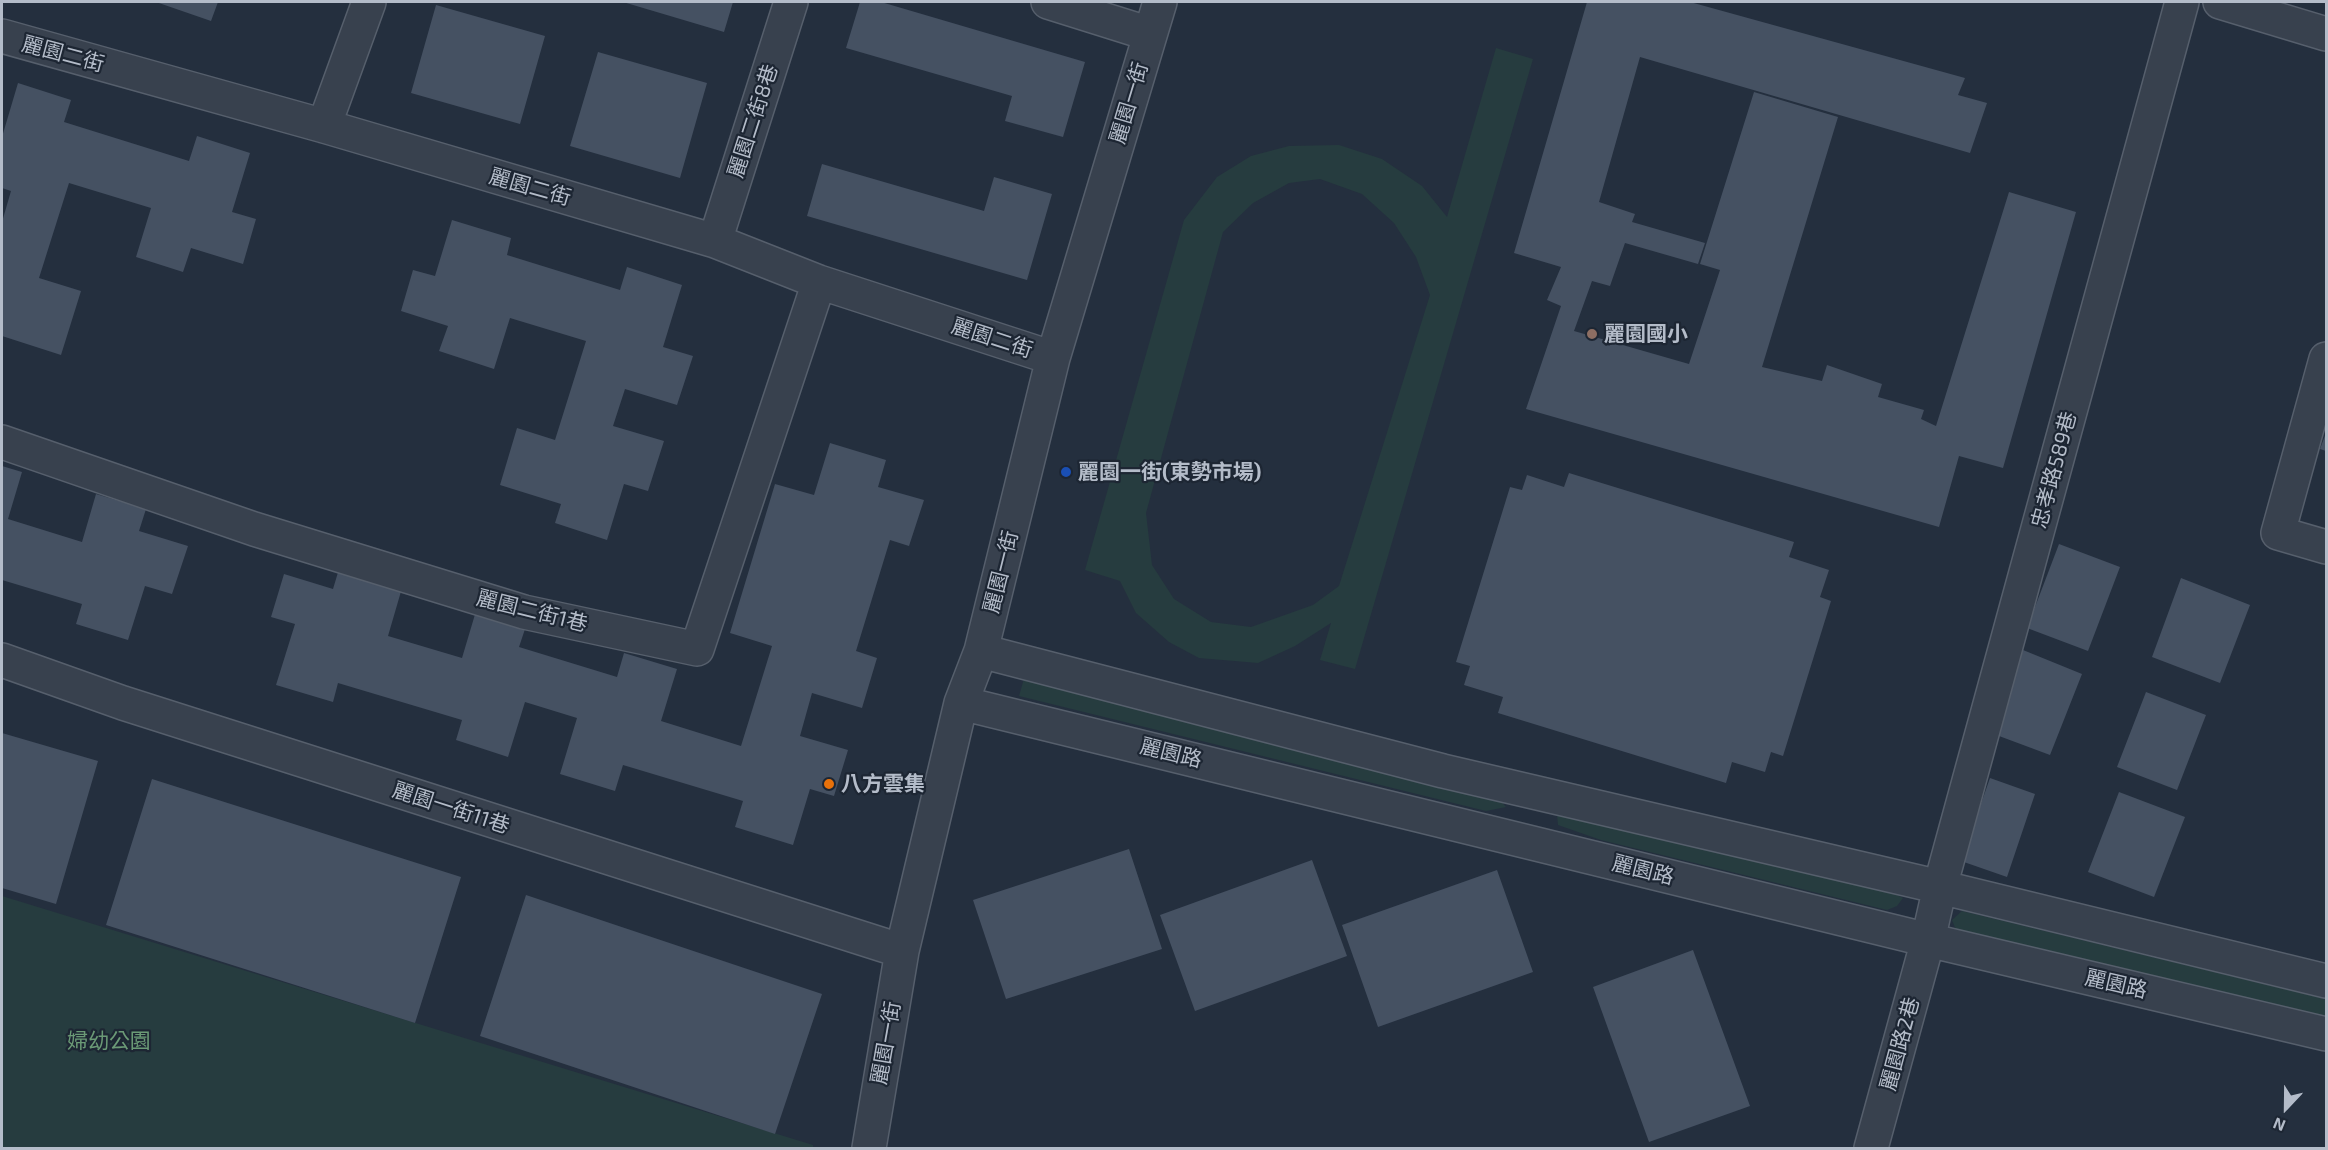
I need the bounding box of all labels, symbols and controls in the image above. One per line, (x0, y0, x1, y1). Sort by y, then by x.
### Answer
street label: 麗園二街 (19, 31, 107, 77)
street label: 麗園一街 (1105, 59, 1153, 147)
street label: 麗園二街8巷 (723, 61, 783, 181)
street label: 麗園二街 (486, 163, 574, 211)
street label: 麗園二街 (948, 313, 1036, 363)
place label: 麗園國小 (1604, 321, 1688, 347)
marker: 麗園國小 (1585, 327, 1599, 341)
street label: 忠孝路589巷 (2026, 409, 2082, 531)
place label: 麗園一街(東勢市場) (1078, 459, 1261, 485)
marker: 麗園一街(東勢市場) (1059, 465, 1073, 479)
street label: 麗園一街 (979, 528, 1023, 616)
street label: 麗園二街1巷 (474, 585, 590, 637)
street label: 麗園路 (1137, 733, 1205, 773)
place label: 八方雲集 (841, 771, 925, 797)
street label: 麗園一街11巷 (389, 777, 513, 839)
marker: 八方雲集 (822, 777, 836, 791)
street label: 麗園路 (1609, 850, 1677, 890)
street label: 麗園路 (2082, 965, 2150, 1003)
street label: 麗園路2巷 (1875, 994, 1925, 1094)
street label: 麗園一街 (866, 999, 906, 1087)
park label: 婦幼公園 (67, 1028, 151, 1054)
north arrow (2256, 1078, 2316, 1138)
text: N (2270, 1114, 2288, 1136)

